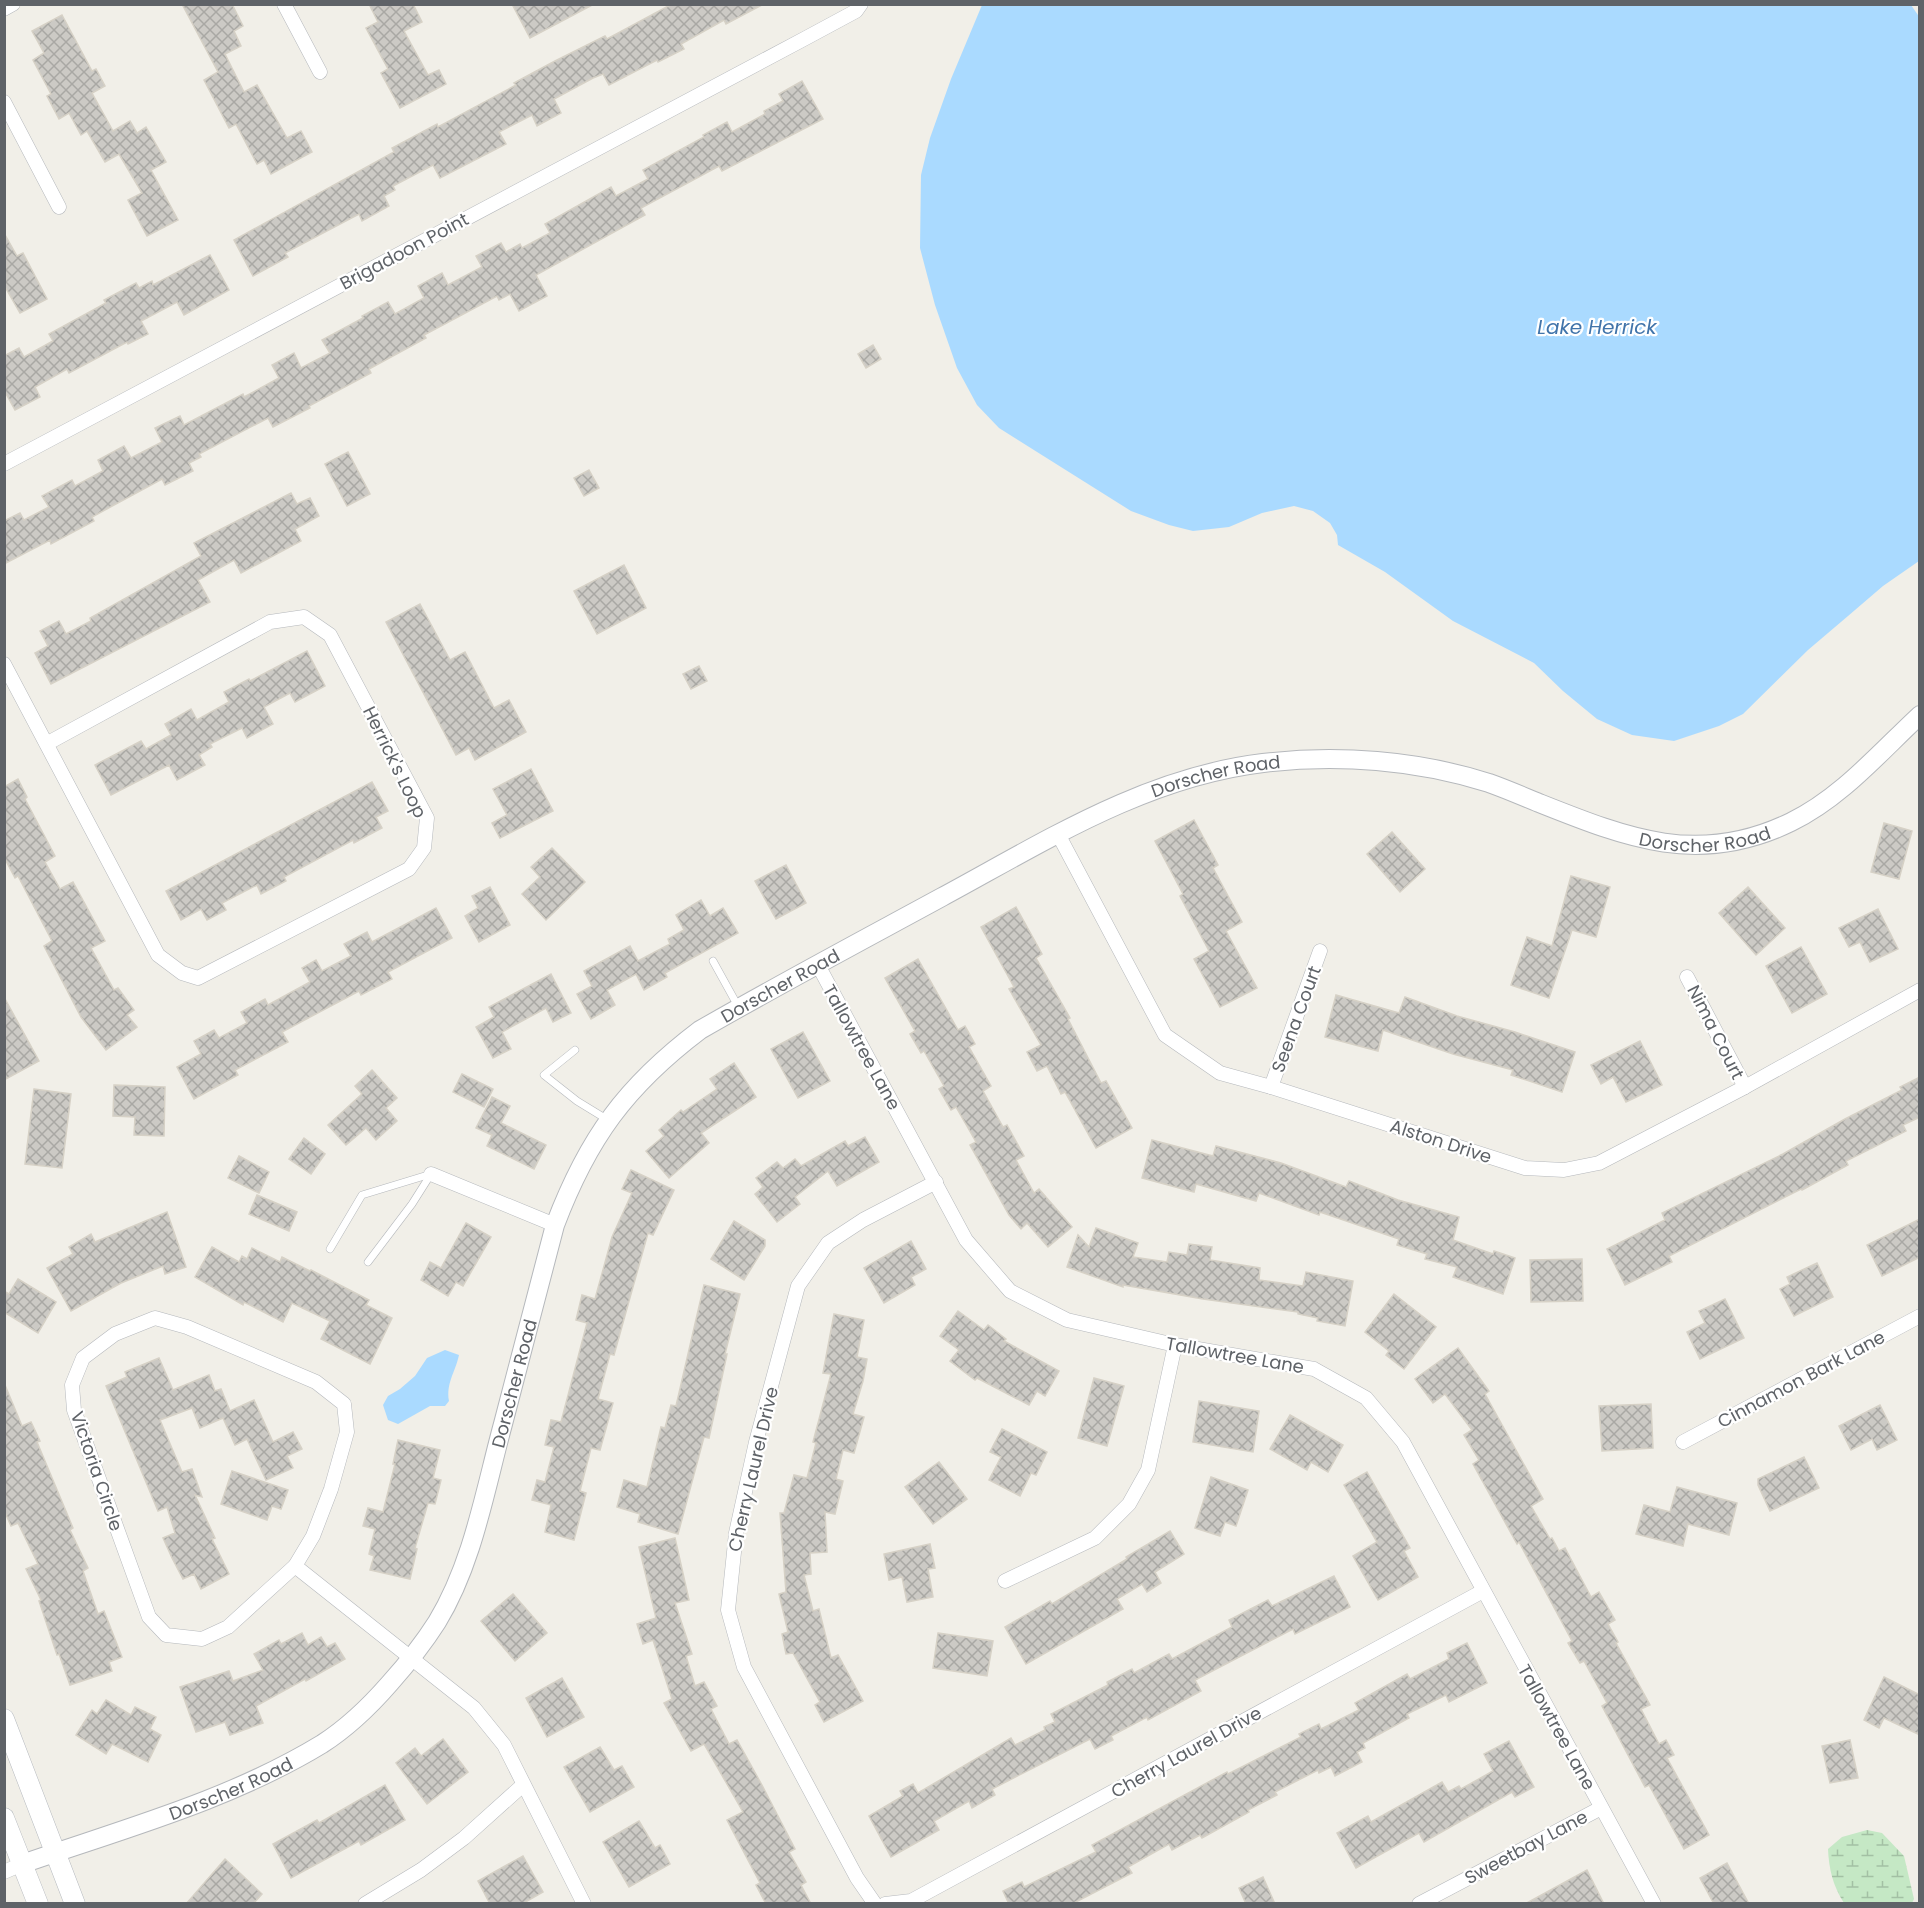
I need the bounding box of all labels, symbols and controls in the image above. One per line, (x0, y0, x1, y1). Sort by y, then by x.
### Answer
street label: Brigadoon Point (335, 207, 473, 295)
water label: Lake Herrick (1537, 313, 1658, 341)
street label: Herrick's Loop (357, 702, 433, 822)
street label: Dorscher Road (1147, 749, 1281, 803)
street label: Dorscher Road (1637, 820, 1774, 858)
street label: Dorscher Road (716, 942, 844, 1028)
street label: Seena Court (1265, 962, 1327, 1076)
street label: Tallowtree Lane (817, 980, 907, 1114)
street label: Nima Court (1682, 981, 1750, 1083)
street label: Alston Drive (1387, 1113, 1495, 1169)
street label: Dorscher Road (485, 1316, 542, 1450)
street label: Cinnamon Bark Lane (1713, 1324, 1889, 1434)
street label: Tallowtree Lane (1164, 1331, 1306, 1379)
street label: Cherry Laurel Drive (722, 1384, 784, 1554)
street label: Victoria Circle (65, 1408, 129, 1534)
street label: Tallowtree Lane (1512, 1660, 1602, 1794)
street label: Cherry Laurel Drive (1106, 1700, 1266, 1804)
street label: Dorscher Road (165, 1751, 297, 1826)
street label: Sweetbay Lane (1460, 1804, 1592, 1890)

